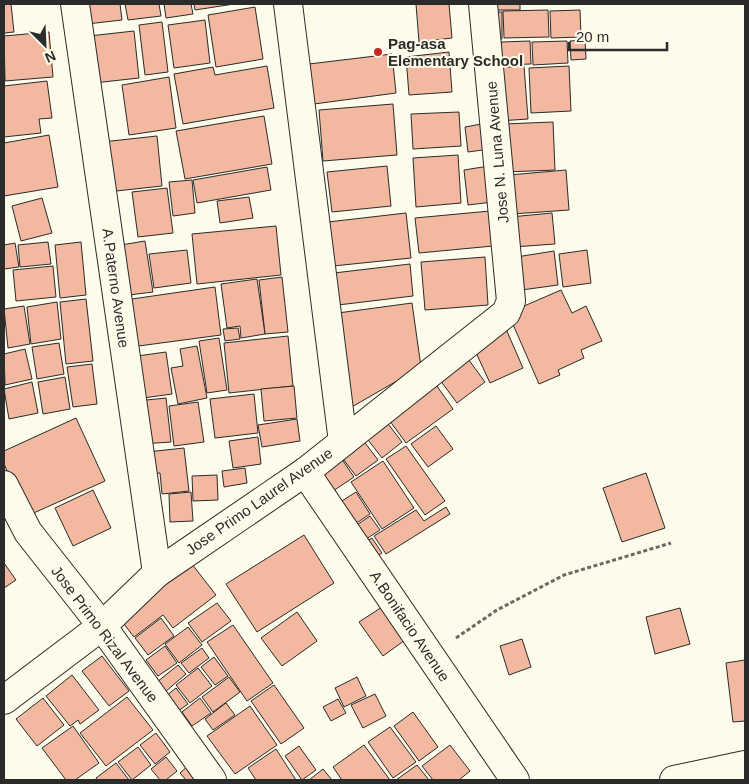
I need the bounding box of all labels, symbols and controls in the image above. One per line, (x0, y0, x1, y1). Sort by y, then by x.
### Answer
north arrow (20, 20, 70, 70)
scale bar (569, 20, 666, 52)
text: 20 m (576, 28, 609, 45)
place label: Pag-asa Elementary School (388, 35, 523, 69)
marker: Pag-asa Elementary School (372, 46, 384, 58)
text: N (42, 48, 58, 66)
street label: Jose N. Luna Avenue (482, 80, 512, 224)
street label: A.Paterno Avenue (99, 227, 133, 349)
street label: Jose Primo Laurel Avenue (183, 444, 335, 558)
street label: Jose Primo Rizal Avenue (48, 562, 162, 706)
street label: A.Bonifacio Avenue (367, 567, 453, 685)

